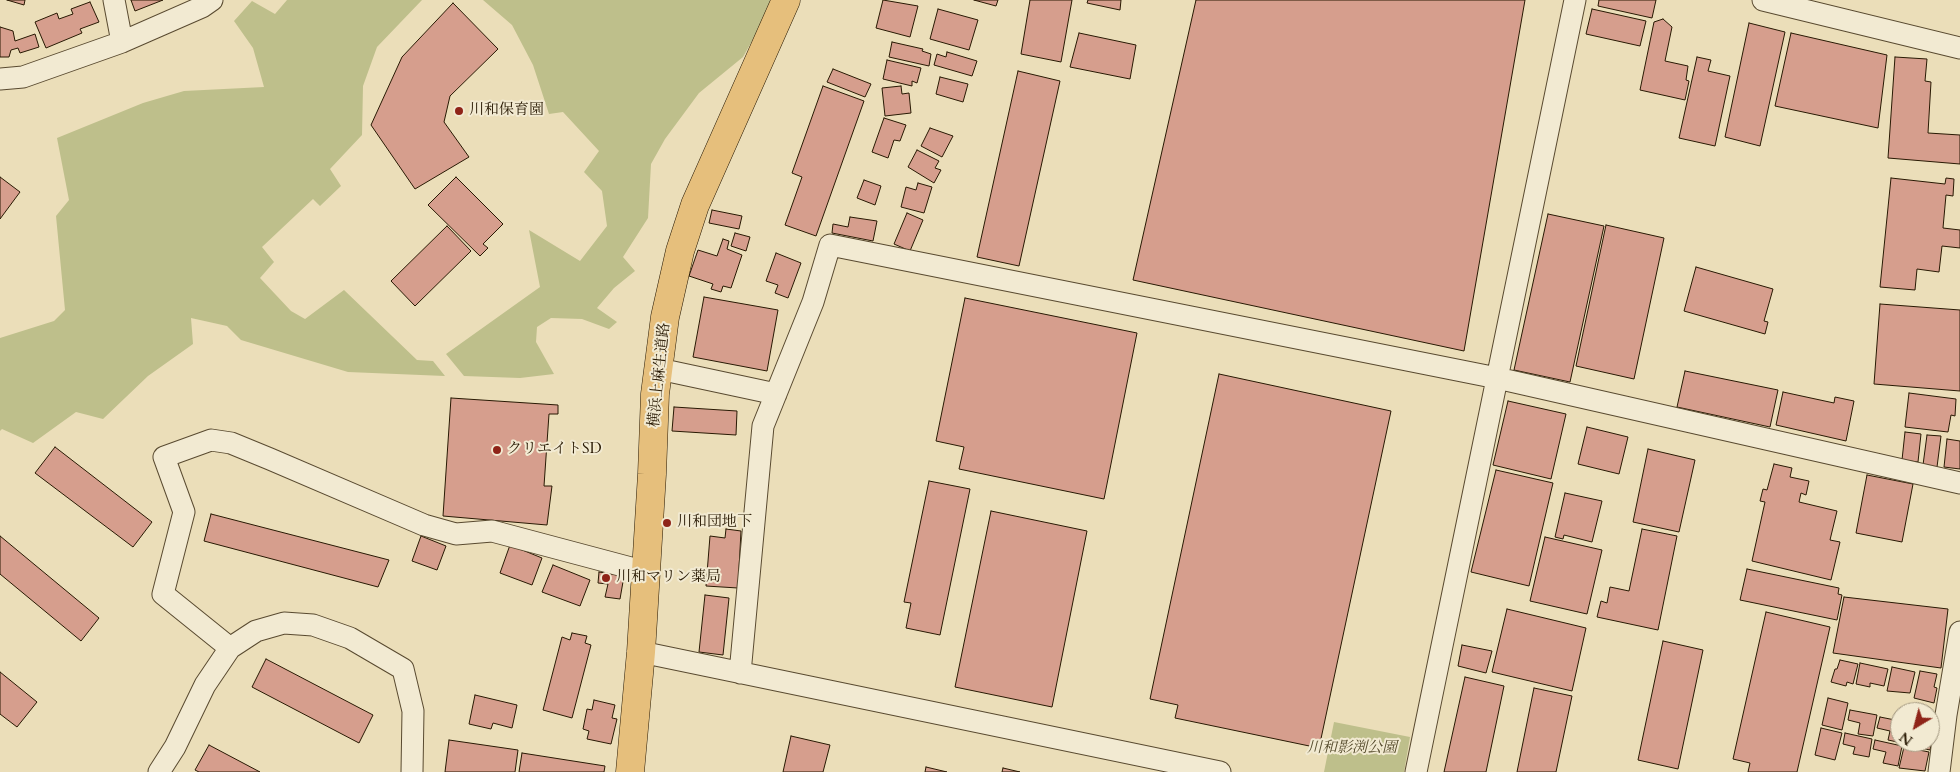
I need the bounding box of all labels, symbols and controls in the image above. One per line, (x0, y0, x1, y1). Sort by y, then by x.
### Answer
place label: 川和保育園 (469, 102, 544, 120)
marker: 川和保育園 (453, 105, 465, 117)
street label: 横浜上麻生道路 (646, 322, 674, 428)
place label: クリエイトSD (507, 441, 602, 459)
marker: クリエイトSD (491, 444, 503, 456)
place label: 川和団地下 (677, 514, 752, 532)
marker: 川和団地下 (661, 517, 673, 529)
place label: 川和マリン薬局 (616, 569, 721, 587)
marker: 川和マリン薬局 (600, 572, 612, 584)
north arrow (1890, 702, 1940, 752)
text: N (1896, 727, 1917, 750)
park label: 川和影渕公園 (1307, 740, 1397, 758)

